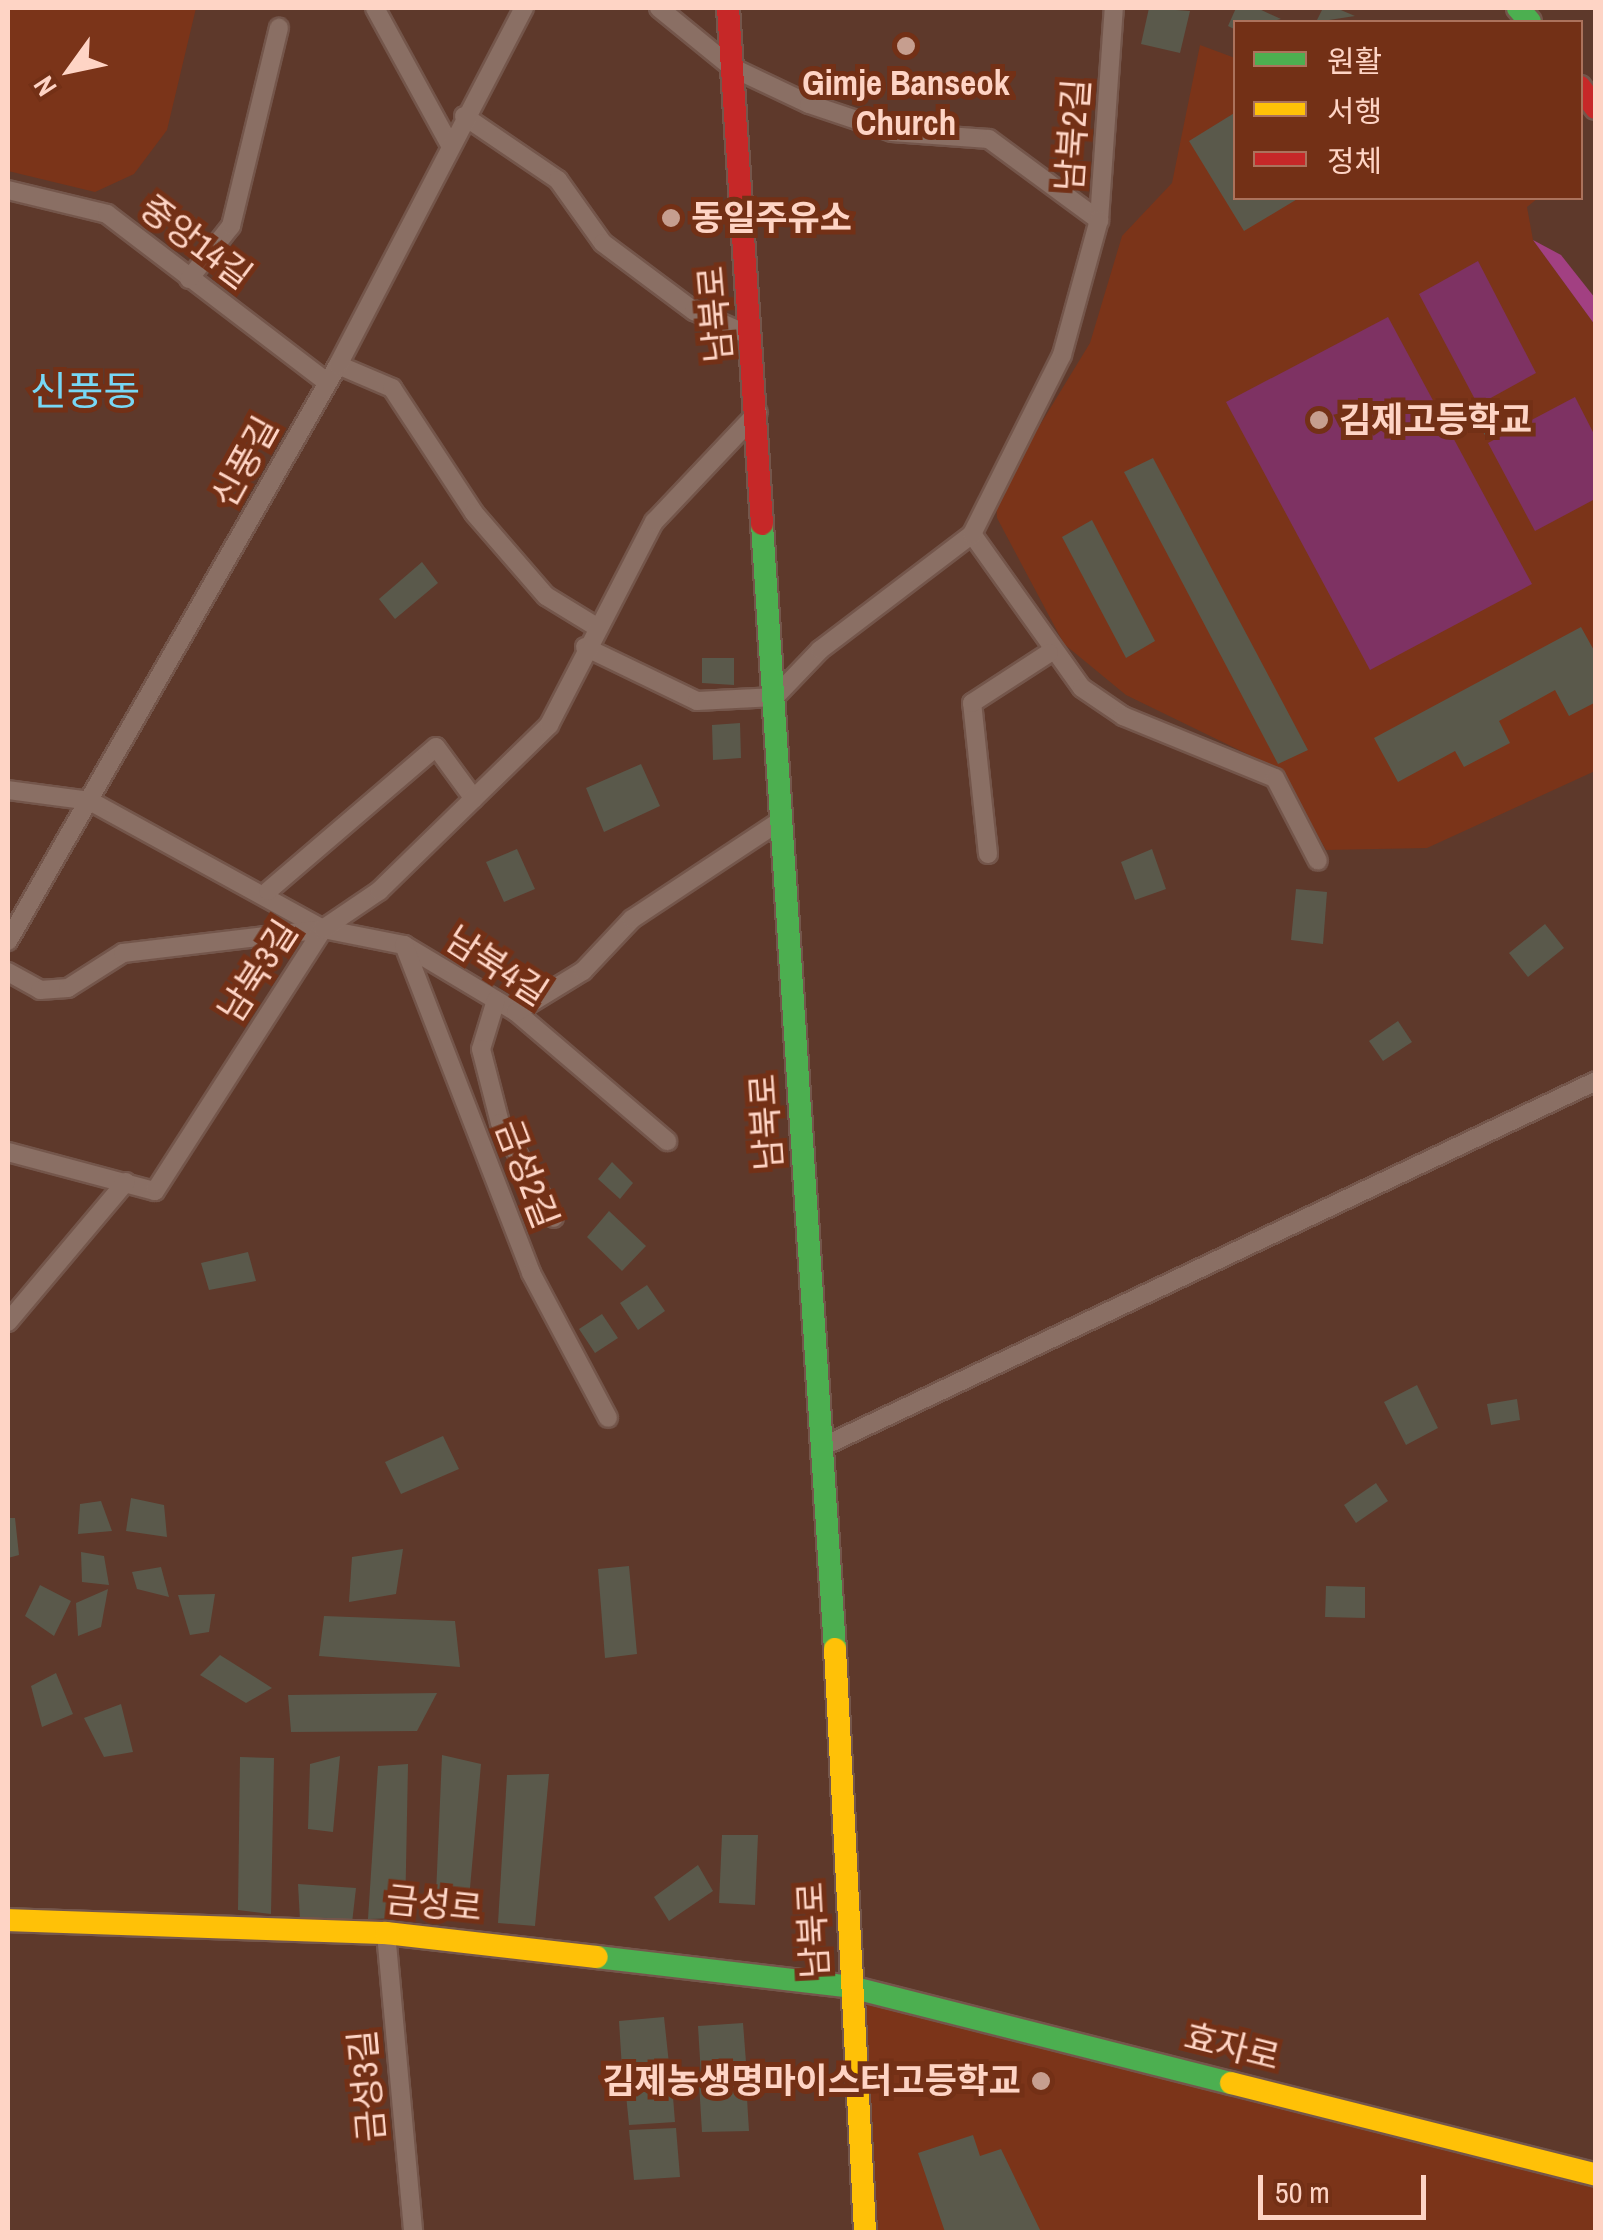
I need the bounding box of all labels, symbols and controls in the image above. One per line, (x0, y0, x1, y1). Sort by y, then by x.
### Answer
north arrow (20, 20, 120, 120)
legend (1233, 20, 1583, 200)
marker: Gimje Banseok Church (895, 35, 917, 57)
text: 원활 (1327, 41, 1382, 81)
place label: Gimje Banseok Church (802, 62, 1010, 144)
text: N (24, 69, 65, 104)
street label: 남북2길 (1048, 77, 1098, 193)
text: 서행 (1327, 91, 1382, 131)
text: 정체 (1327, 141, 1382, 181)
street label: 중앙14길 (132, 187, 260, 297)
place label: 동일주유소 (691, 197, 852, 239)
marker: 동일주유소 (660, 207, 682, 229)
street label: 남북로 (690, 264, 740, 364)
district label: 신풍동 (30, 367, 140, 415)
place label: 김제고등학교 (1339, 399, 1532, 441)
marker: 김제고등학교 (1308, 409, 1330, 431)
street label: 신풍길 (203, 410, 287, 514)
street label: 남북3길 (210, 912, 306, 1030)
street label: 남북4길 (438, 918, 556, 1014)
street label: 남북로 (742, 1072, 790, 1172)
street label: 금성2길 (487, 1114, 567, 1234)
street label: 금성로 (384, 1878, 484, 1930)
street label: 남북로 (790, 1881, 836, 1979)
street label: 효자로 (1180, 2015, 1284, 2079)
street label: 금성3길 (341, 2028, 393, 2144)
place label: 김제농생명마이스터고등학교 (602, 2060, 1021, 2102)
marker: 김제농생명마이스터고등학교 (1030, 2070, 1052, 2092)
scale bar (1263, 2155, 1430, 2217)
text: 50 m (1275, 2172, 1330, 2212)

